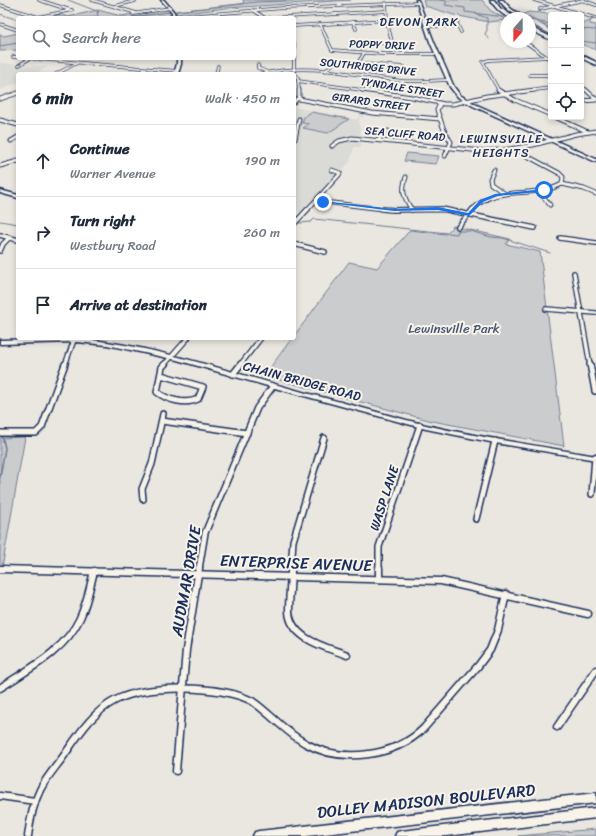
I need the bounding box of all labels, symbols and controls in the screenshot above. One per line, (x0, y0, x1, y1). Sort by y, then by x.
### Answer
district label: DEVON PARK (380, 11, 458, 33)
north arrow (500, 12, 536, 48)
map controls (548, 12, 584, 120)
button: + (548, 12, 584, 48)
search box (16, 16, 296, 60)
text: Search here (62, 25, 141, 51)
icon: search (30, 27, 52, 49)
street label: POPPY DRIVE (349, 34, 416, 56)
button: − (548, 48, 584, 84)
street label: SOUTHRIDGE DRIVE (319, 53, 418, 82)
street label: TYNDALE STREET (359, 72, 446, 104)
text: 6 min (32, 83, 73, 113)
button: locate (548, 84, 584, 120)
text: Walk · 450 m (205, 87, 280, 110)
street label: GIRARD STREET (331, 87, 412, 117)
street label: SEA CLIFF ROAD (364, 121, 446, 147)
district label: LEWINSVILLE HEIGHTS (460, 128, 543, 164)
text: Continue (70, 136, 130, 162)
text: 190 m (245, 149, 280, 172)
icon: ahead (32, 150, 54, 172)
text: Warner Avenue (70, 162, 156, 185)
route start (535, 181, 553, 199)
route end (314, 193, 332, 211)
text: Turn right (70, 208, 135, 234)
text: 260 m (244, 221, 280, 244)
icon: right (32, 222, 54, 244)
text: Westbury Road (70, 234, 155, 257)
text: Arrive at destination (70, 292, 207, 318)
icon: arrive (32, 294, 54, 316)
park label: Lewinsville Park (408, 317, 500, 340)
street label: CHAIN BRIDGE ROAD (240, 354, 364, 408)
street label: WASP LANE (363, 462, 406, 534)
street label: AUDMAR DRIVE (162, 522, 210, 640)
street label: ENTERPRISE AVENUE (219, 546, 374, 580)
street label: DOLLEY MADISON BOULEVARD (316, 775, 537, 827)

